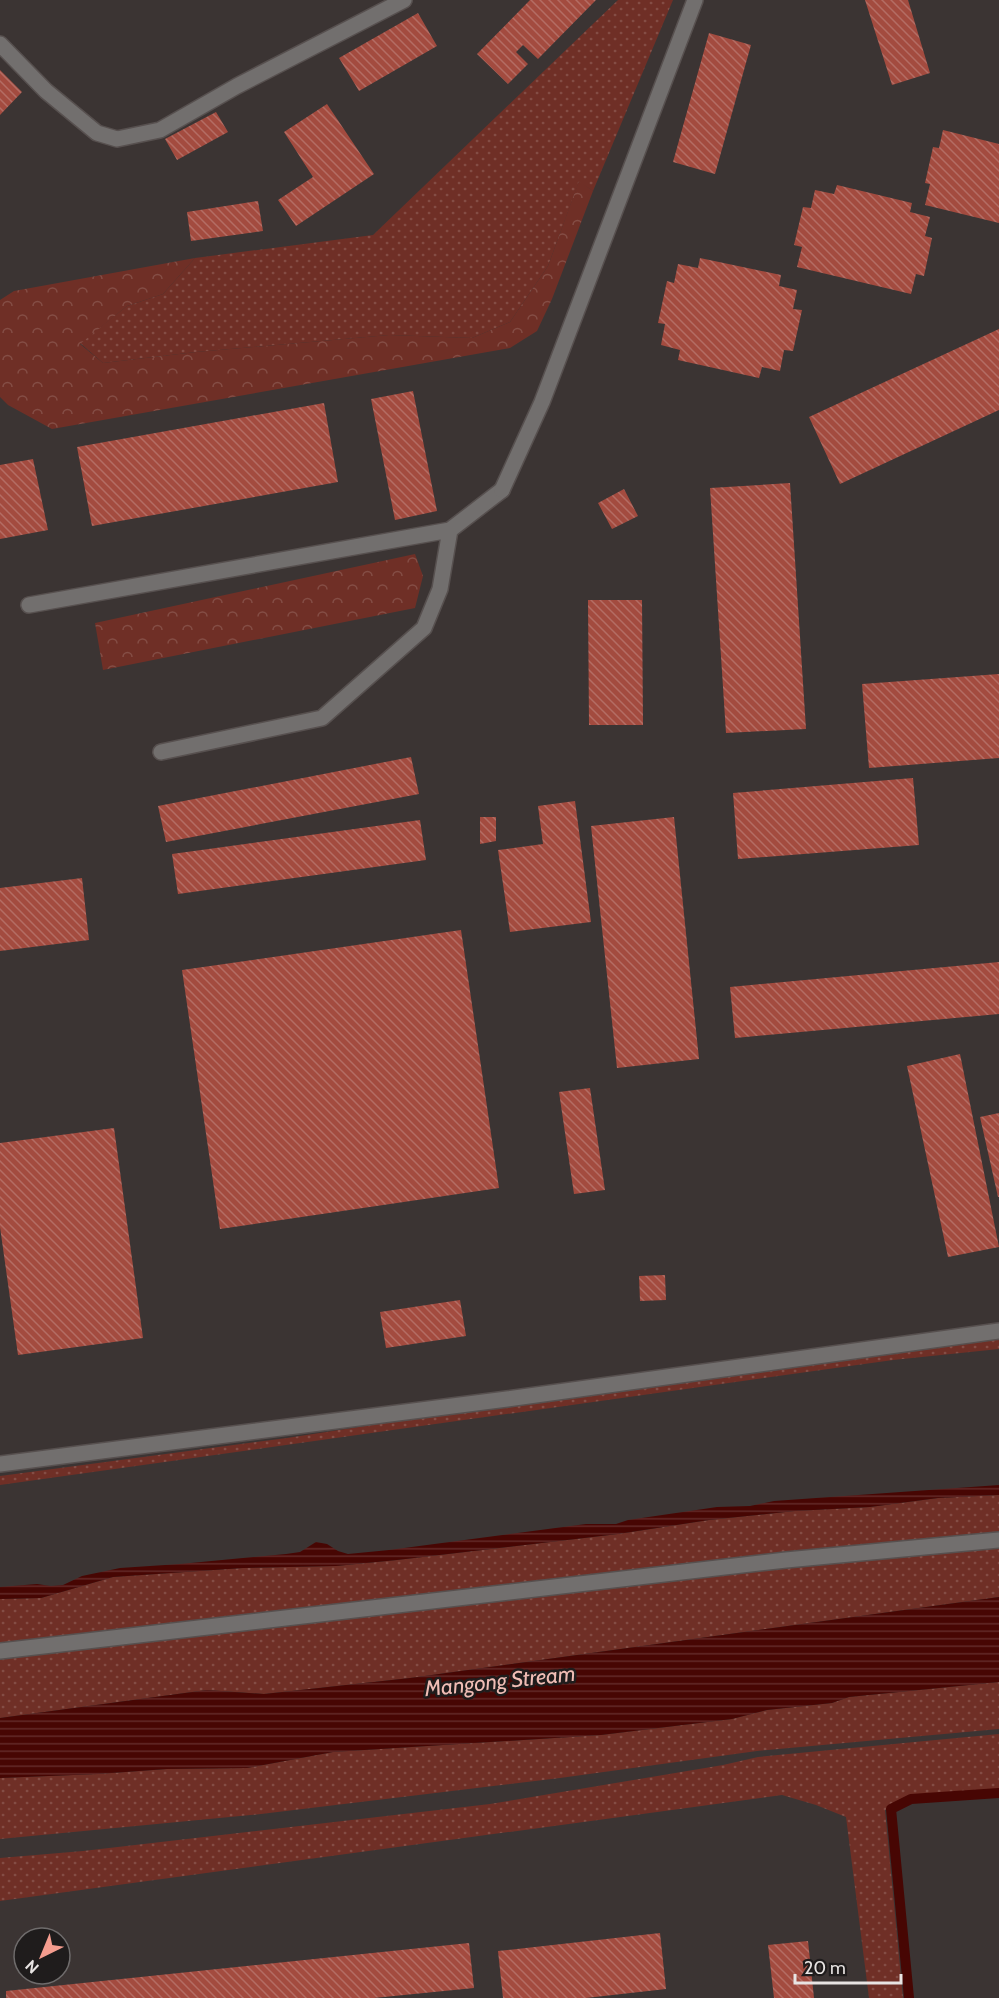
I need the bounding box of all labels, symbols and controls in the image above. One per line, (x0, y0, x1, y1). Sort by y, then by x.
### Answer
water label: Mangong Stream (422, 1660, 577, 1702)
north arrow (12, 1926, 72, 1986)
scale bar (795, 1947, 902, 1985)
text: N (21, 1956, 43, 1977)
text: 20 m (804, 1957, 846, 1979)

